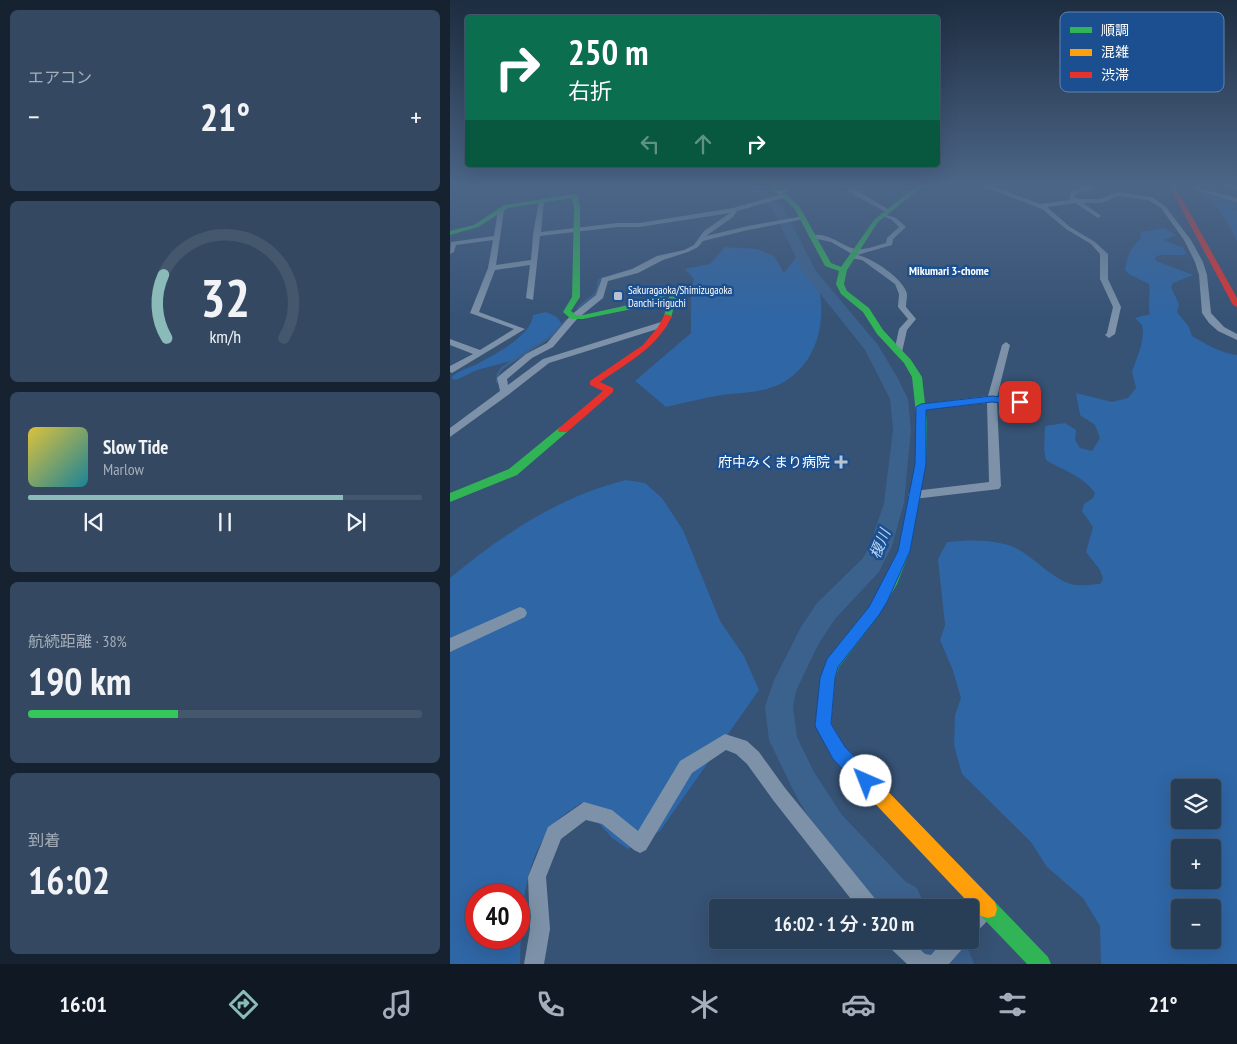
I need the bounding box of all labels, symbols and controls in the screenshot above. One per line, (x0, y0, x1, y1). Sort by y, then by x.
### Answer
legend (1060, 12, 1224, 92)
text: 順調 (1101, 21, 1129, 39)
text: 250 m (568, 29, 649, 75)
icon: right (485, 35, 550, 100)
text: 混雑 (1101, 43, 1129, 61)
text: 渋滞 (1101, 66, 1129, 84)
text: エアコン (28, 67, 92, 87)
text: 右折 (568, 77, 612, 105)
text: 21° (200, 92, 250, 141)
text: − (28, 98, 40, 135)
text: + (410, 98, 422, 135)
icon: left (636, 130, 664, 158)
icon: ahead (689, 130, 717, 158)
icon: right (742, 130, 770, 158)
district label: Mikumari 3-chome (909, 263, 989, 278)
text: 32 (200, 264, 250, 331)
place label: Sakuragaoka/Shimizugaoka Danchi-iriguchi (628, 283, 732, 310)
marker: Sakuragaoka/Shimizugaoka Danchi-iriguchi (612, 290, 624, 302)
text: km/h (209, 325, 241, 348)
pin (999, 381, 1041, 423)
icon: arrive (1006, 388, 1034, 416)
text: Slow Tide (103, 435, 168, 459)
place label: 府中みくまり病院 (718, 453, 830, 471)
marker: 府中みくまり病院 (834, 455, 848, 469)
text: Marlow (103, 459, 144, 479)
icon: previous (80, 508, 108, 536)
icon: pause (211, 508, 239, 536)
icon: next (342, 508, 370, 536)
water label: 榎川 (865, 524, 895, 561)
text: 航続距離 · 38% (28, 631, 127, 651)
text: 190 km (28, 656, 131, 705)
position arrow (839, 754, 891, 806)
map controls (1171, 779, 1221, 949)
button: layers (1171, 779, 1221, 829)
text: 到着 (28, 830, 60, 850)
button: + (1171, 839, 1221, 889)
text: 16:02 (28, 855, 110, 904)
speed limit sign: 40 (465, 884, 530, 949)
button: − (1171, 899, 1221, 949)
text: 16:02 · 1 分 · 320 m (774, 912, 914, 936)
icon: directions (226, 987, 261, 1022)
icon: music (380, 987, 415, 1022)
icon: phone (533, 987, 568, 1022)
icon: climate (687, 987, 722, 1022)
icon: car (841, 987, 876, 1022)
icon: filters (995, 987, 1030, 1022)
text: 16:01 (59, 990, 107, 1018)
text: 21° (1148, 990, 1178, 1018)

